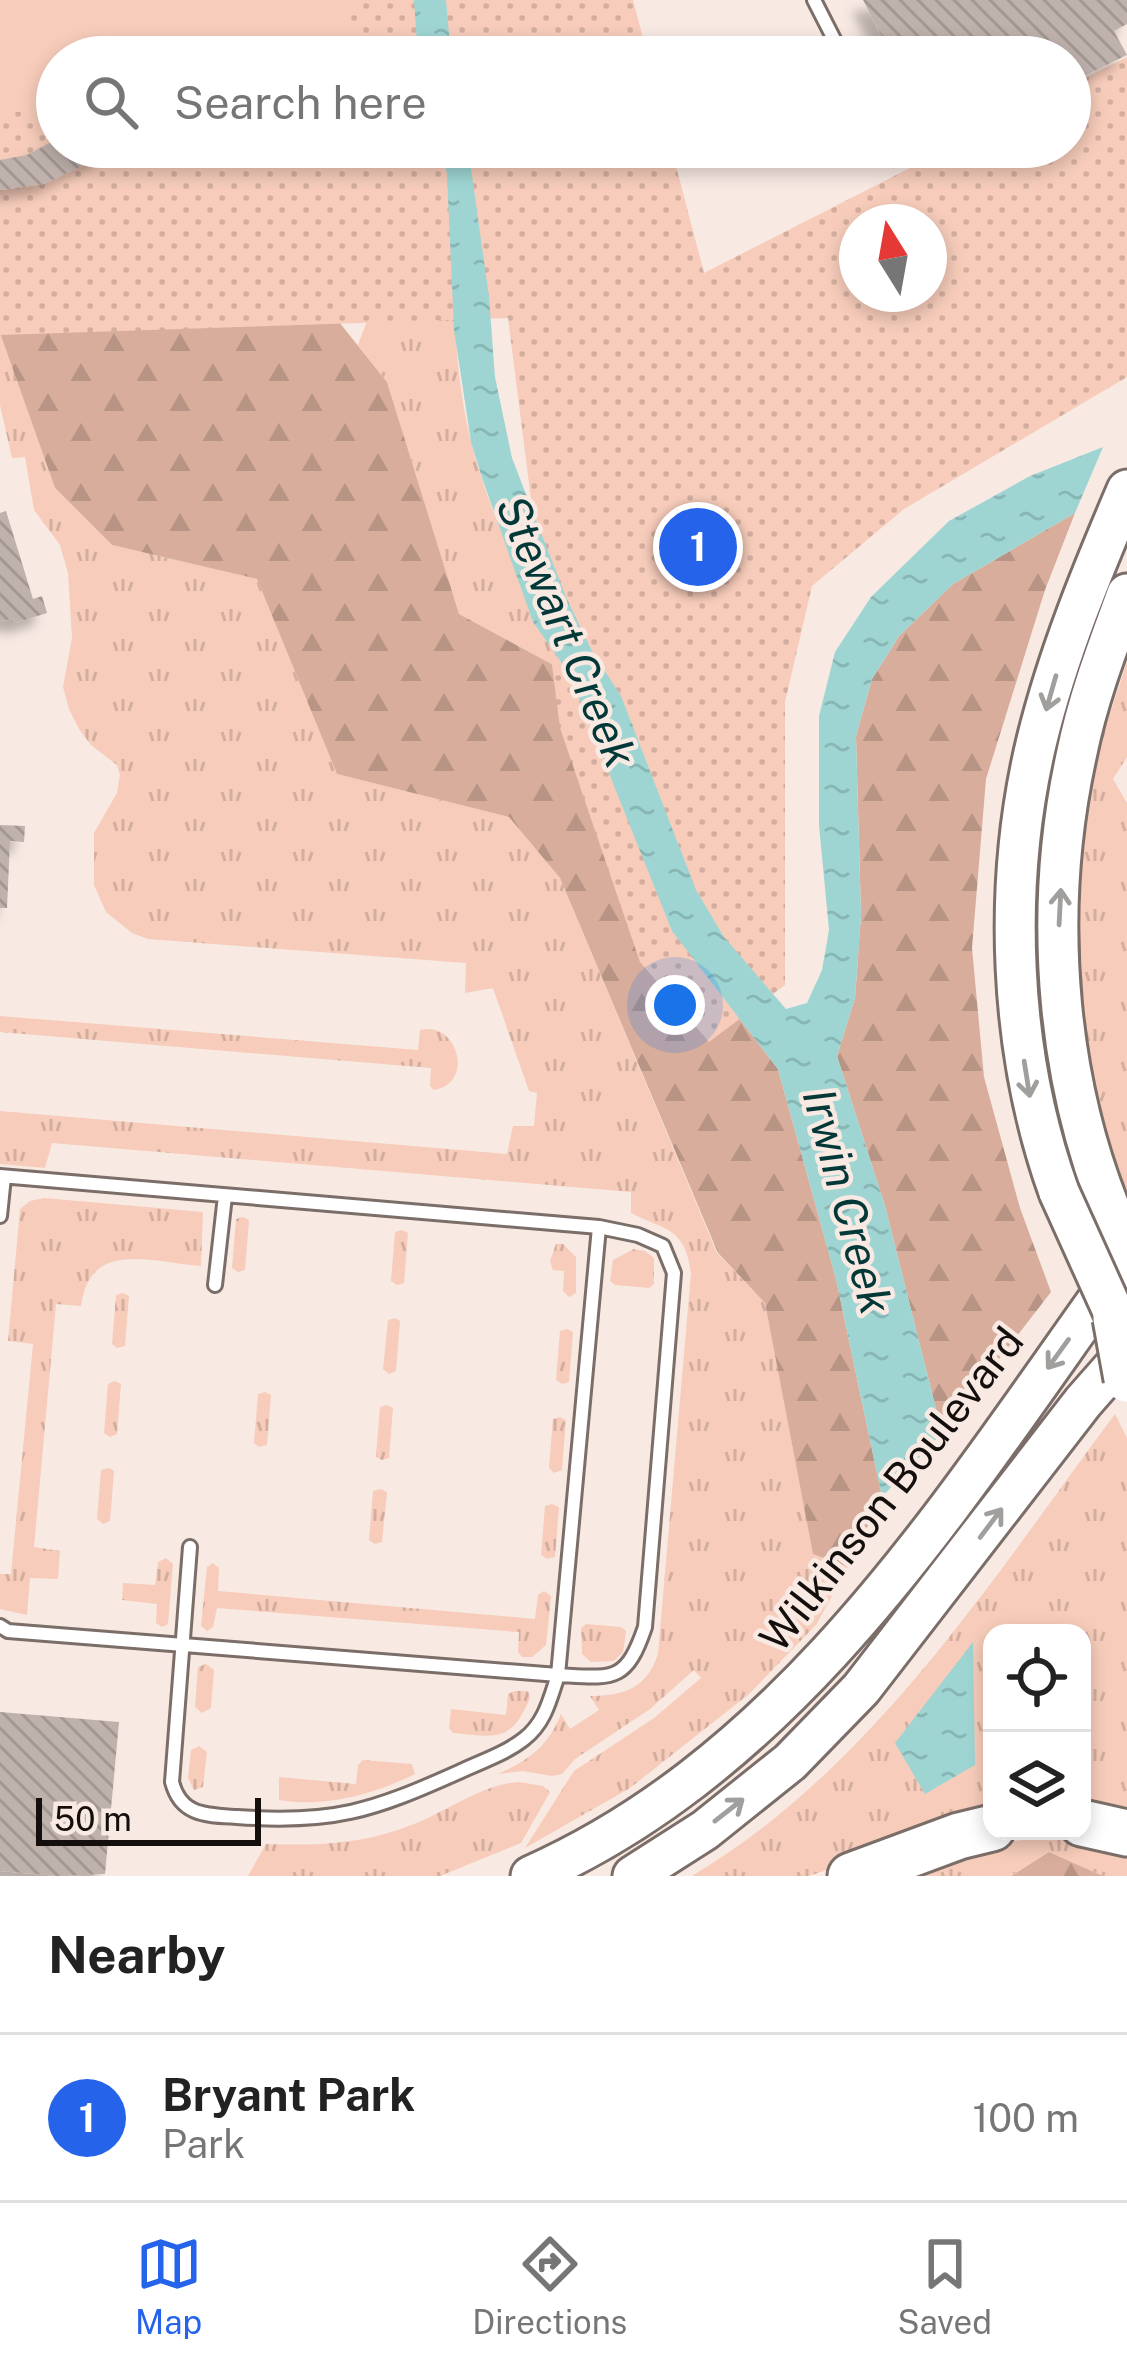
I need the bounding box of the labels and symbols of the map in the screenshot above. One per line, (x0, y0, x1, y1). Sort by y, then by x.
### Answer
north arrow (839, 204, 947, 312)
water label: Stewart Creek (486, 487, 648, 775)
pin: 1 (659, 502, 737, 592)
one-way arrow (1038, 673, 1060, 711)
one-way arrow (1049, 888, 1072, 927)
your location (645, 975, 705, 1035)
one-way arrow (1016, 1059, 1039, 1098)
water label: Irwin Creek (793, 1083, 904, 1320)
street label: Wilkinson Boulevard (749, 1317, 1033, 1661)
one-way arrow (1046, 1337, 1072, 1370)
one-way arrow (977, 1507, 1003, 1540)
scale bar (36, 1792, 261, 1845)
one-way arrow (713, 1797, 745, 1824)

